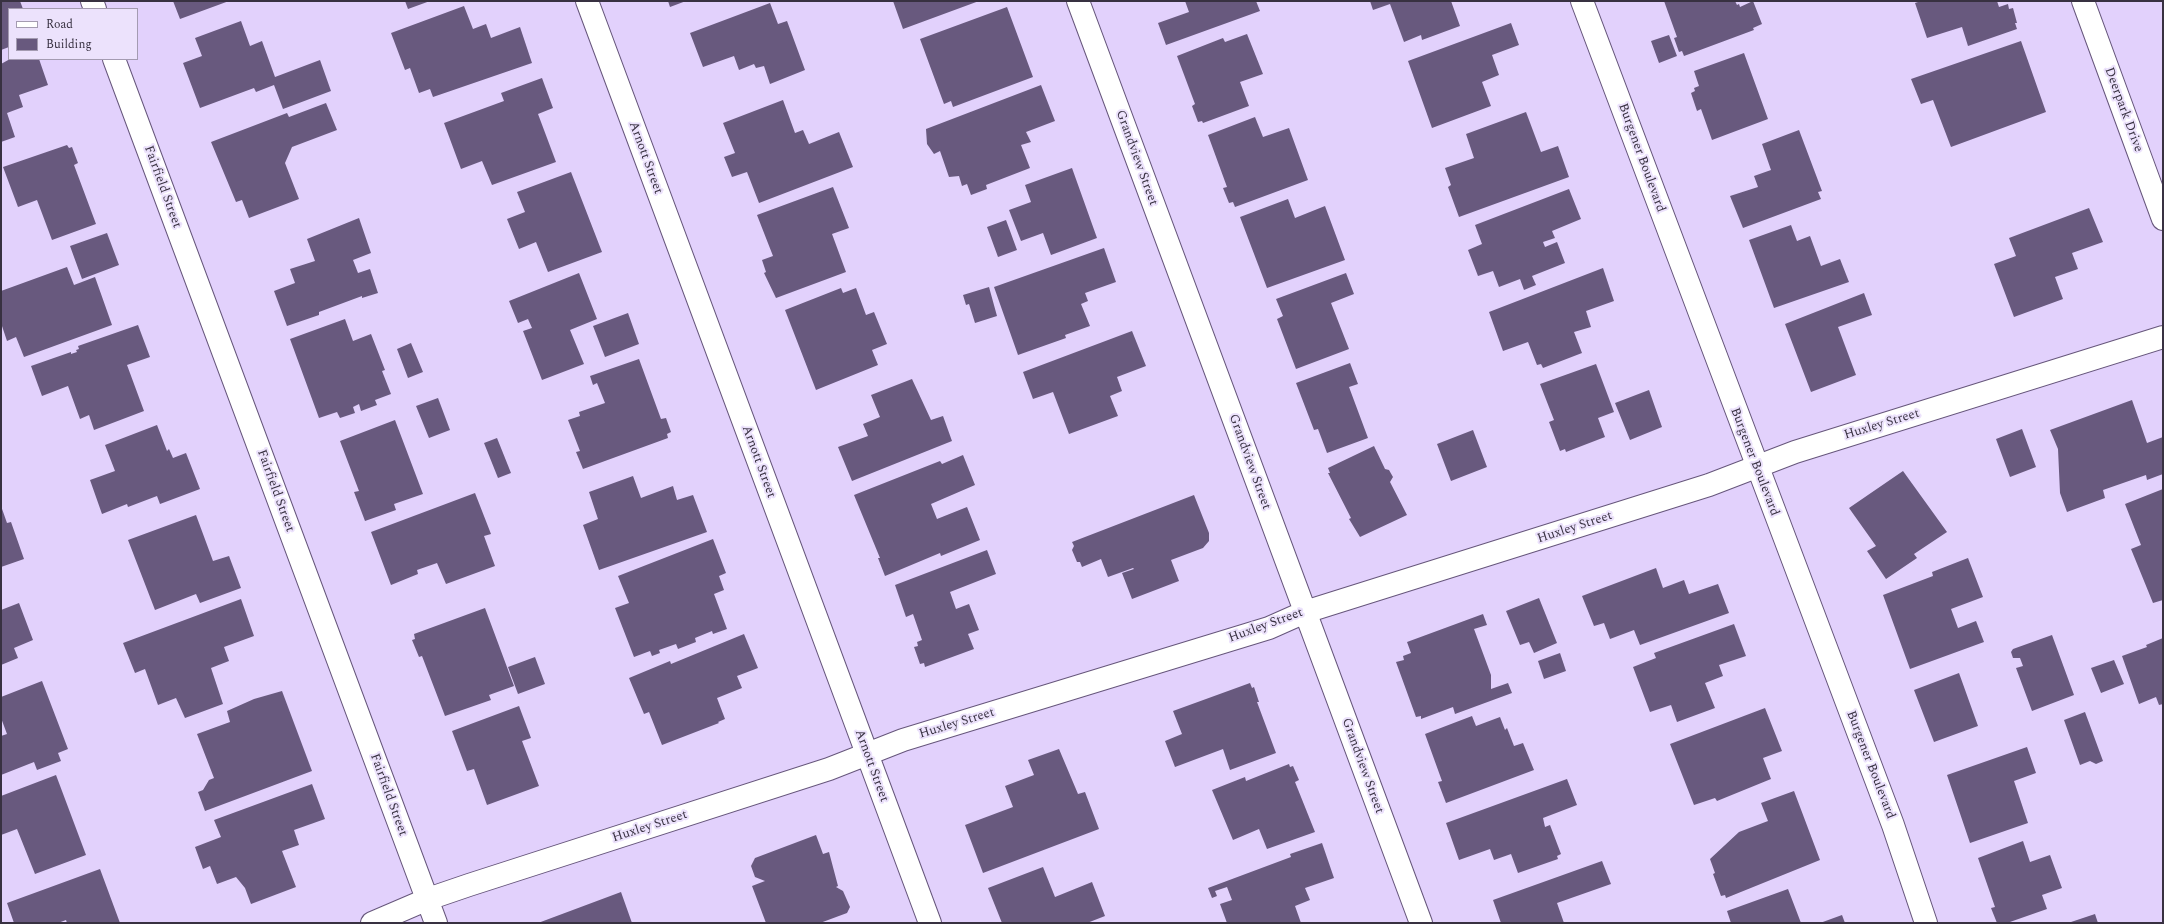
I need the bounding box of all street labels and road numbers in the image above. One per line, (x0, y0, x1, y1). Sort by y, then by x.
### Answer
street label: Deerpark Drive (2100, 65, 2146, 155)
street label: Burgener Boulevard (1614, 101, 1668, 215)
street label: Grandview Street (1112, 108, 1160, 208)
street label: Arnott Street (625, 120, 665, 196)
street label: Fairfield Street (140, 144, 184, 230)
street label: Burgener Boulevard (1726, 406, 1782, 518)
street label: Huxley Street (1842, 406, 1922, 444)
street label: Grandview Street (1225, 412, 1273, 512)
street label: Arnott Street (738, 424, 778, 500)
street label: Fairfield Street (253, 448, 297, 534)
street label: Huxley Street (1536, 509, 1614, 547)
street label: Huxley Street (1227, 605, 1305, 647)
street label: Huxley Street (917, 705, 997, 743)
street label: Burgener Boulevard (1842, 709, 1898, 821)
street label: Grandview Street (1338, 716, 1386, 816)
street label: Arnott Street (851, 728, 891, 804)
street label: Fairfield Street (366, 752, 410, 838)
street label: Huxley Street (611, 808, 689, 846)

